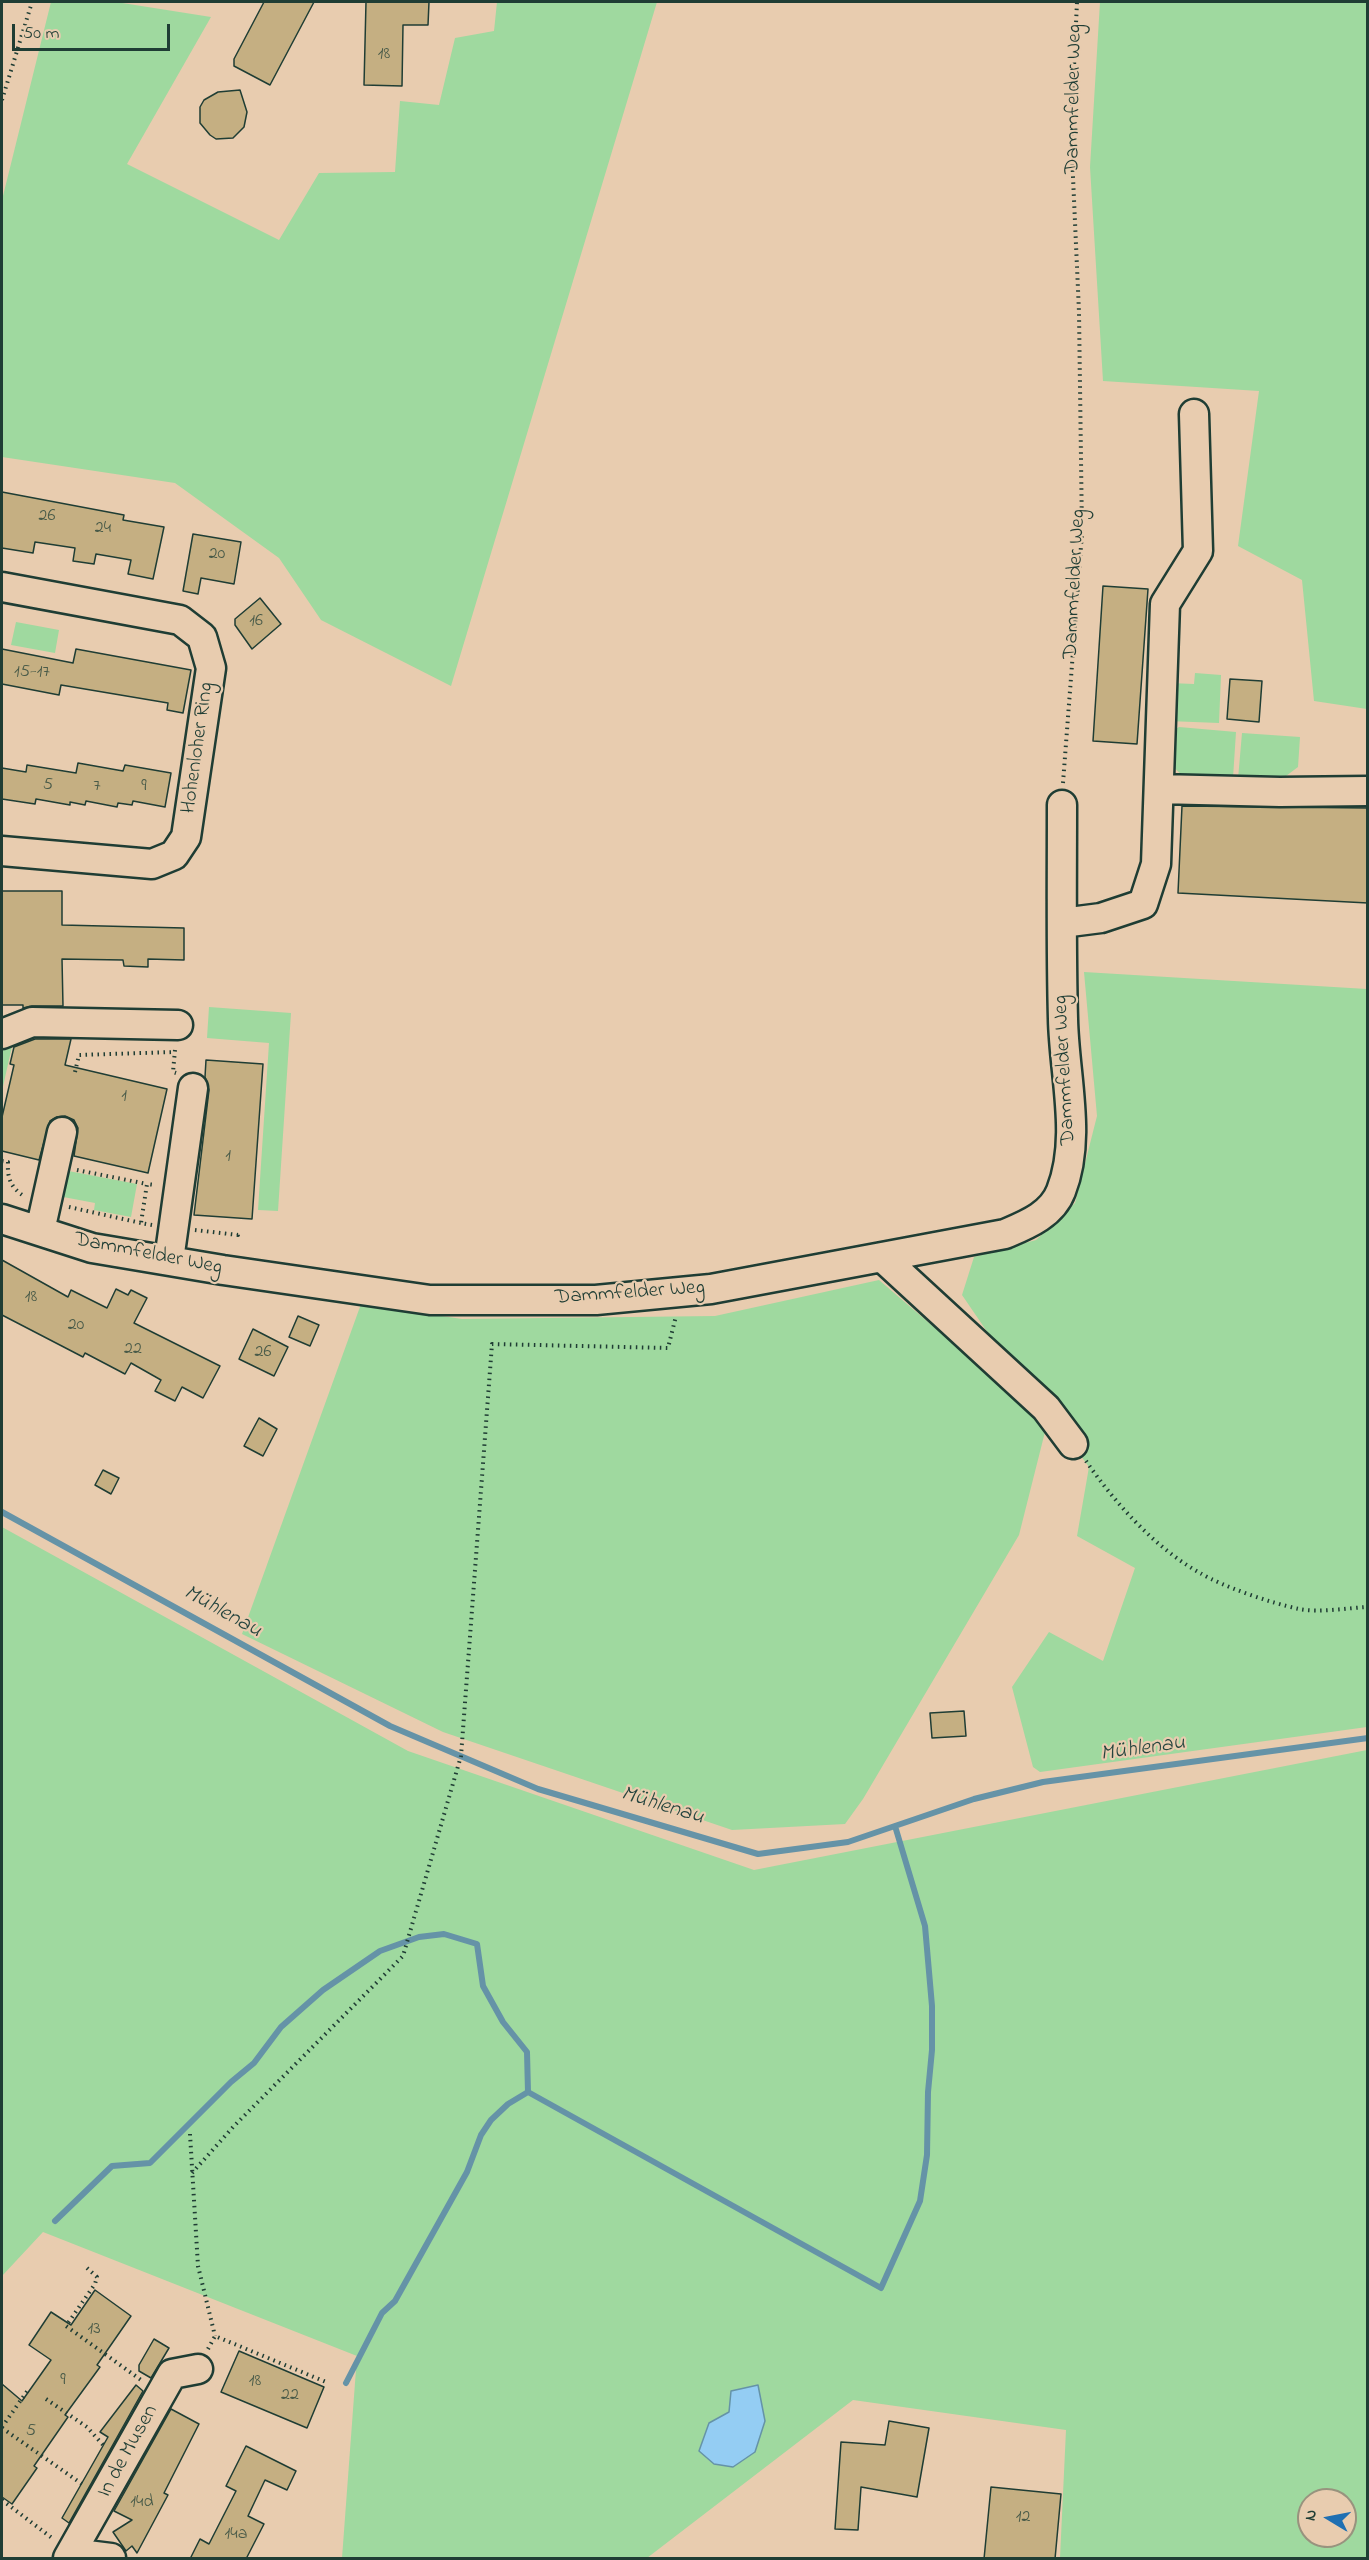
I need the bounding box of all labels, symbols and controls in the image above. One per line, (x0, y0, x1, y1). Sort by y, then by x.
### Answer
scale bar (15, 12, 172, 50)
text: 50 m (23, 21, 60, 47)
street label: Dammfelder Weg (1061, 24, 1089, 174)
house number: 18 (378, 44, 390, 66)
house number: 26 (39, 506, 55, 528)
street label: Dammfelder Weg (1059, 508, 1093, 660)
house number: 24 (95, 518, 111, 540)
house number: 20 (209, 544, 225, 566)
house number: 16 (249, 611, 263, 633)
house number: 15-17 (14, 662, 50, 684)
street label: Hohenloher Ring (177, 681, 221, 815)
house number: 5 (43, 775, 53, 797)
house number: 7 (93, 776, 101, 798)
house number: 9 (141, 776, 147, 798)
street label: Dammfelder Weg (1049, 994, 1083, 1146)
house number: 1 (121, 1086, 127, 1108)
house number: 1 (225, 1146, 231, 1168)
street label: Dammfelder Weg (72, 1228, 224, 1282)
street label: Dammfelder Weg (554, 1276, 706, 1312)
house number: 18 (25, 1287, 37, 1309)
house number: 20 (68, 1315, 84, 1337)
house number: 22 (124, 1339, 142, 1361)
house number: 26 (255, 1342, 271, 1364)
water label: Mühlenau (178, 1581, 266, 1645)
water label: Mühlenau (1099, 1731, 1187, 1769)
water label: Mühlenau (617, 1782, 707, 1832)
house number: 13 (87, 2319, 101, 2341)
house number: 9 (60, 2370, 66, 2392)
house number: 18 (249, 2371, 261, 2393)
house number: 22 (281, 2385, 299, 2407)
street label: In de Musen (93, 2401, 165, 2503)
house number: 5 (26, 2421, 36, 2443)
north arrow (1297, 2488, 1357, 2548)
house number: 14d (130, 2492, 154, 2514)
house number: 12 (1016, 2507, 1030, 2529)
text: N (1298, 2508, 1324, 2523)
house number: 14a (225, 2524, 247, 2546)

